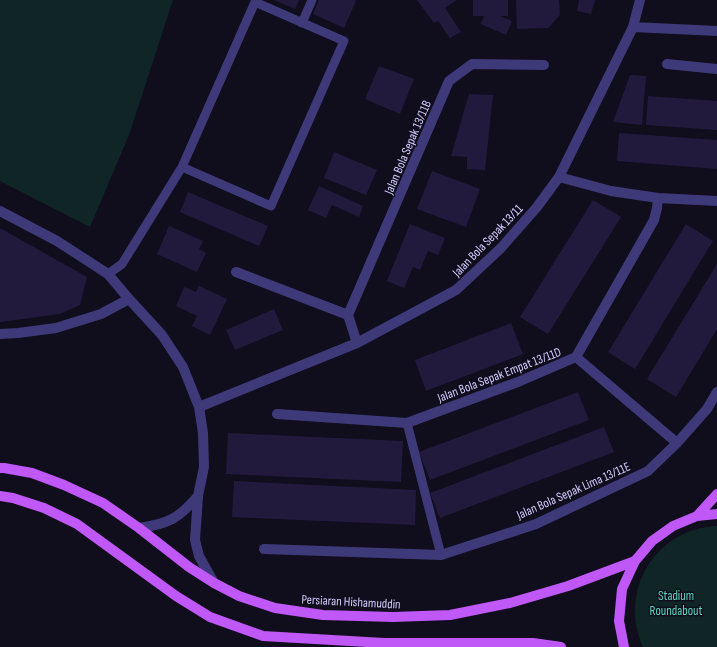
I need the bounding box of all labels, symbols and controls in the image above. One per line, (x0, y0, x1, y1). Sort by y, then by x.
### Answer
street label: Jalan Bola Sepak 13/11B (381, 98, 435, 198)
street label: Jalan Bola Sepak 13/11 (448, 201, 527, 281)
street label: Jalan Bola Sepak Empat 13/11D (434, 344, 563, 406)
street label: Jalan Bola Sepak Lima 13/11E (513, 459, 633, 524)
park label: Stadium Roundabout (650, 588, 702, 619)
street label: Persiaran Hishamuddin (301, 591, 401, 613)

